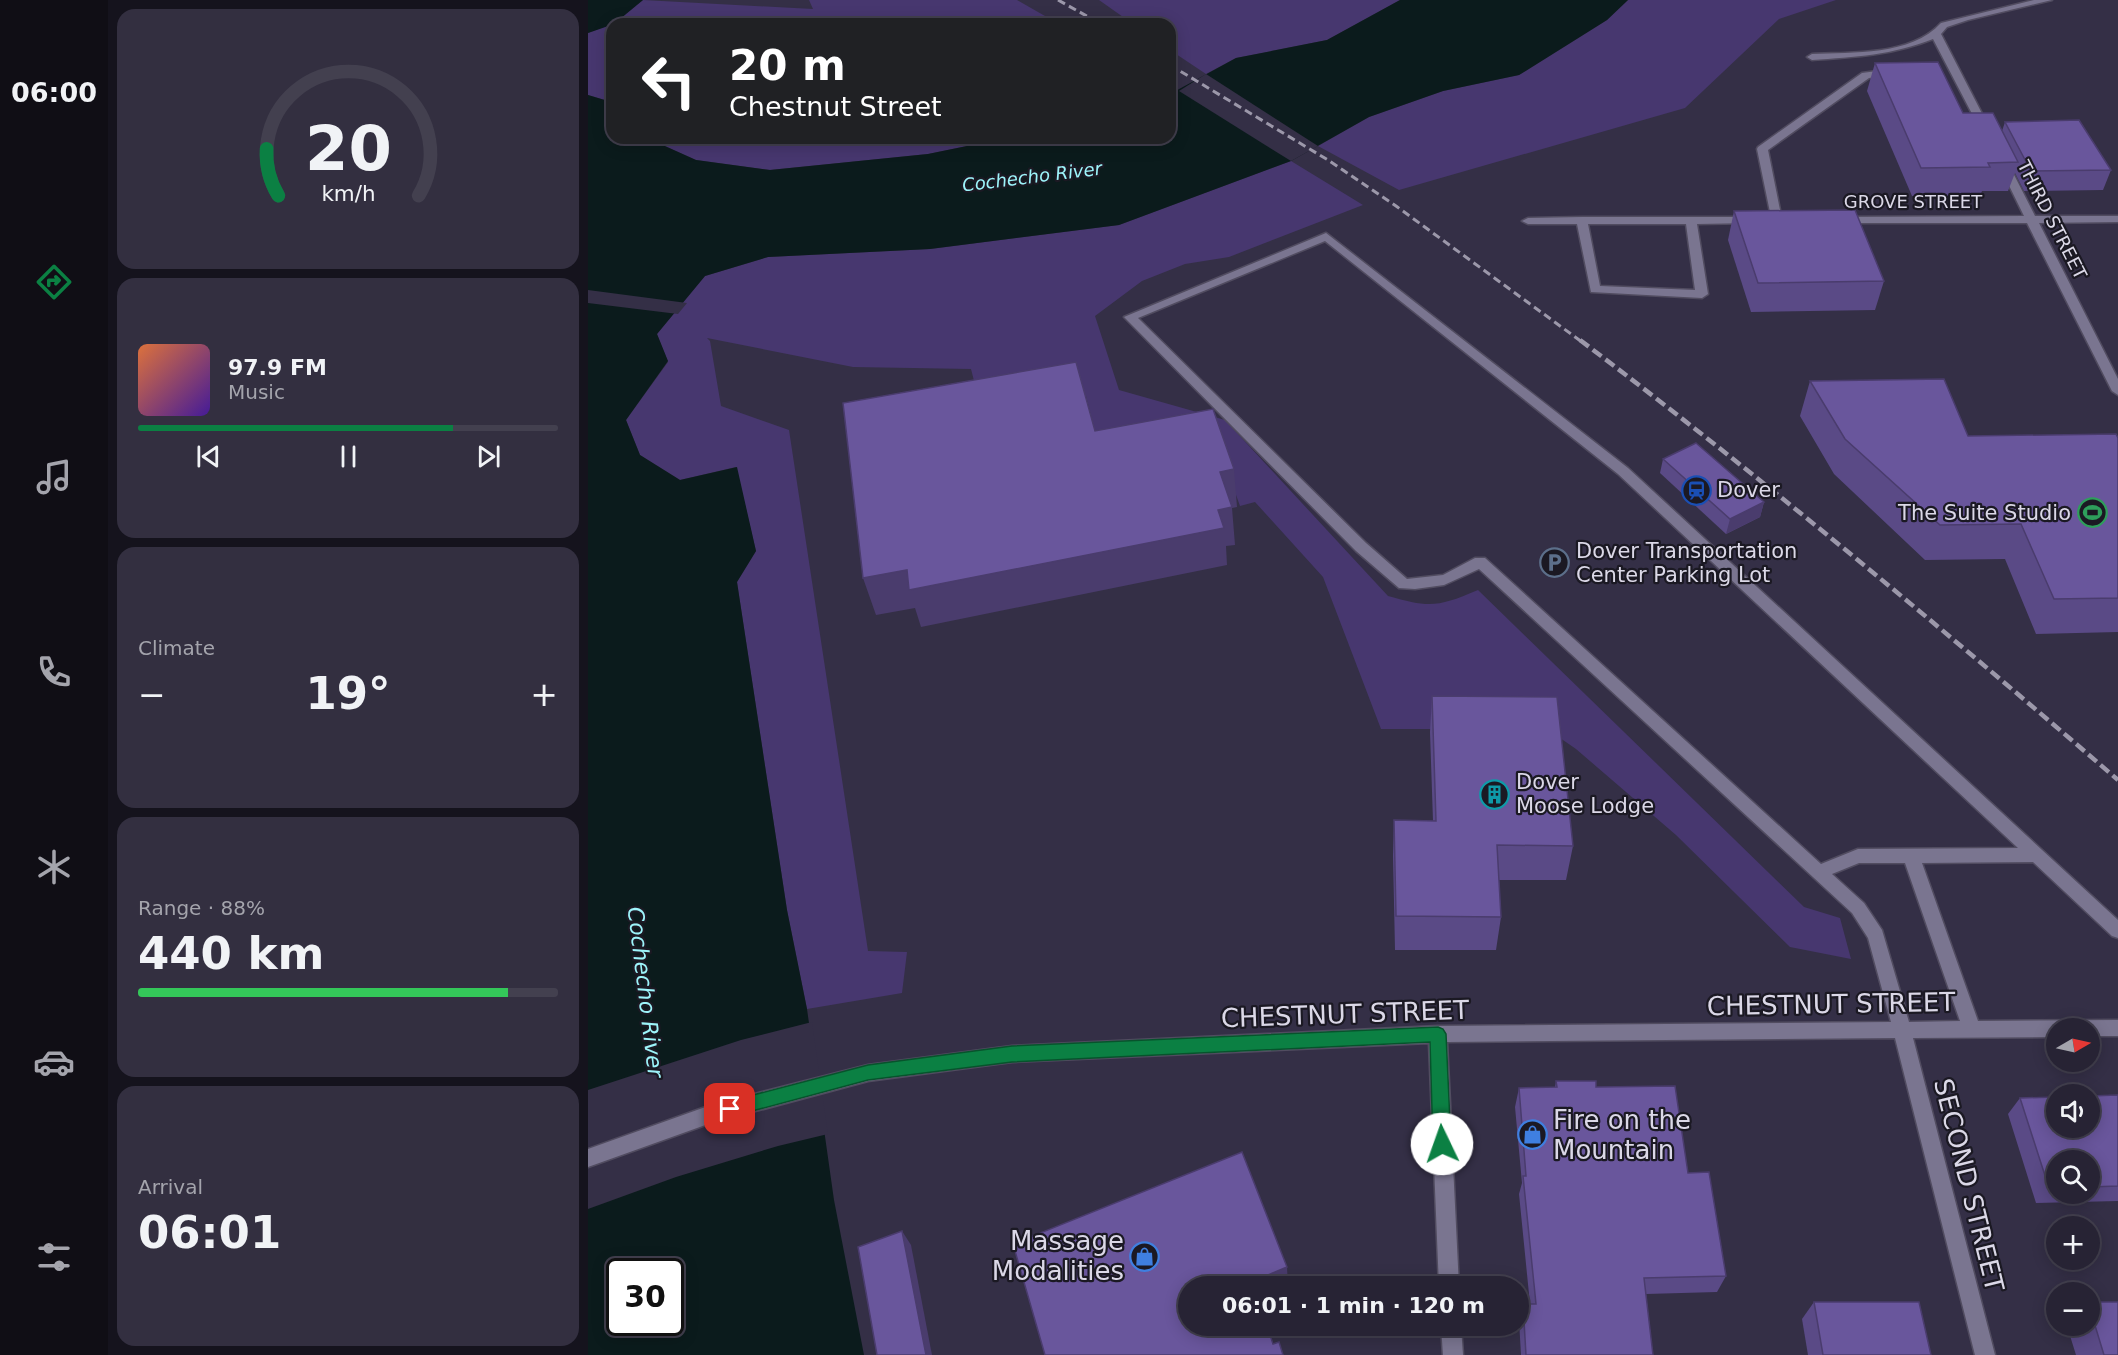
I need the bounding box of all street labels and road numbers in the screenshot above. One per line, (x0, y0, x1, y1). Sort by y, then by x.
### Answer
street label: THIRD STREET (2013, 156, 2092, 284)
street label: GROVE STREET (1844, 191, 1983, 212)
street label: CHESTNUT STREET (1707, 987, 1956, 1021)
street label: CHESTNUT STREET (1220, 995, 1470, 1033)
street label: SECOND STREET (1928, 1075, 2010, 1295)

